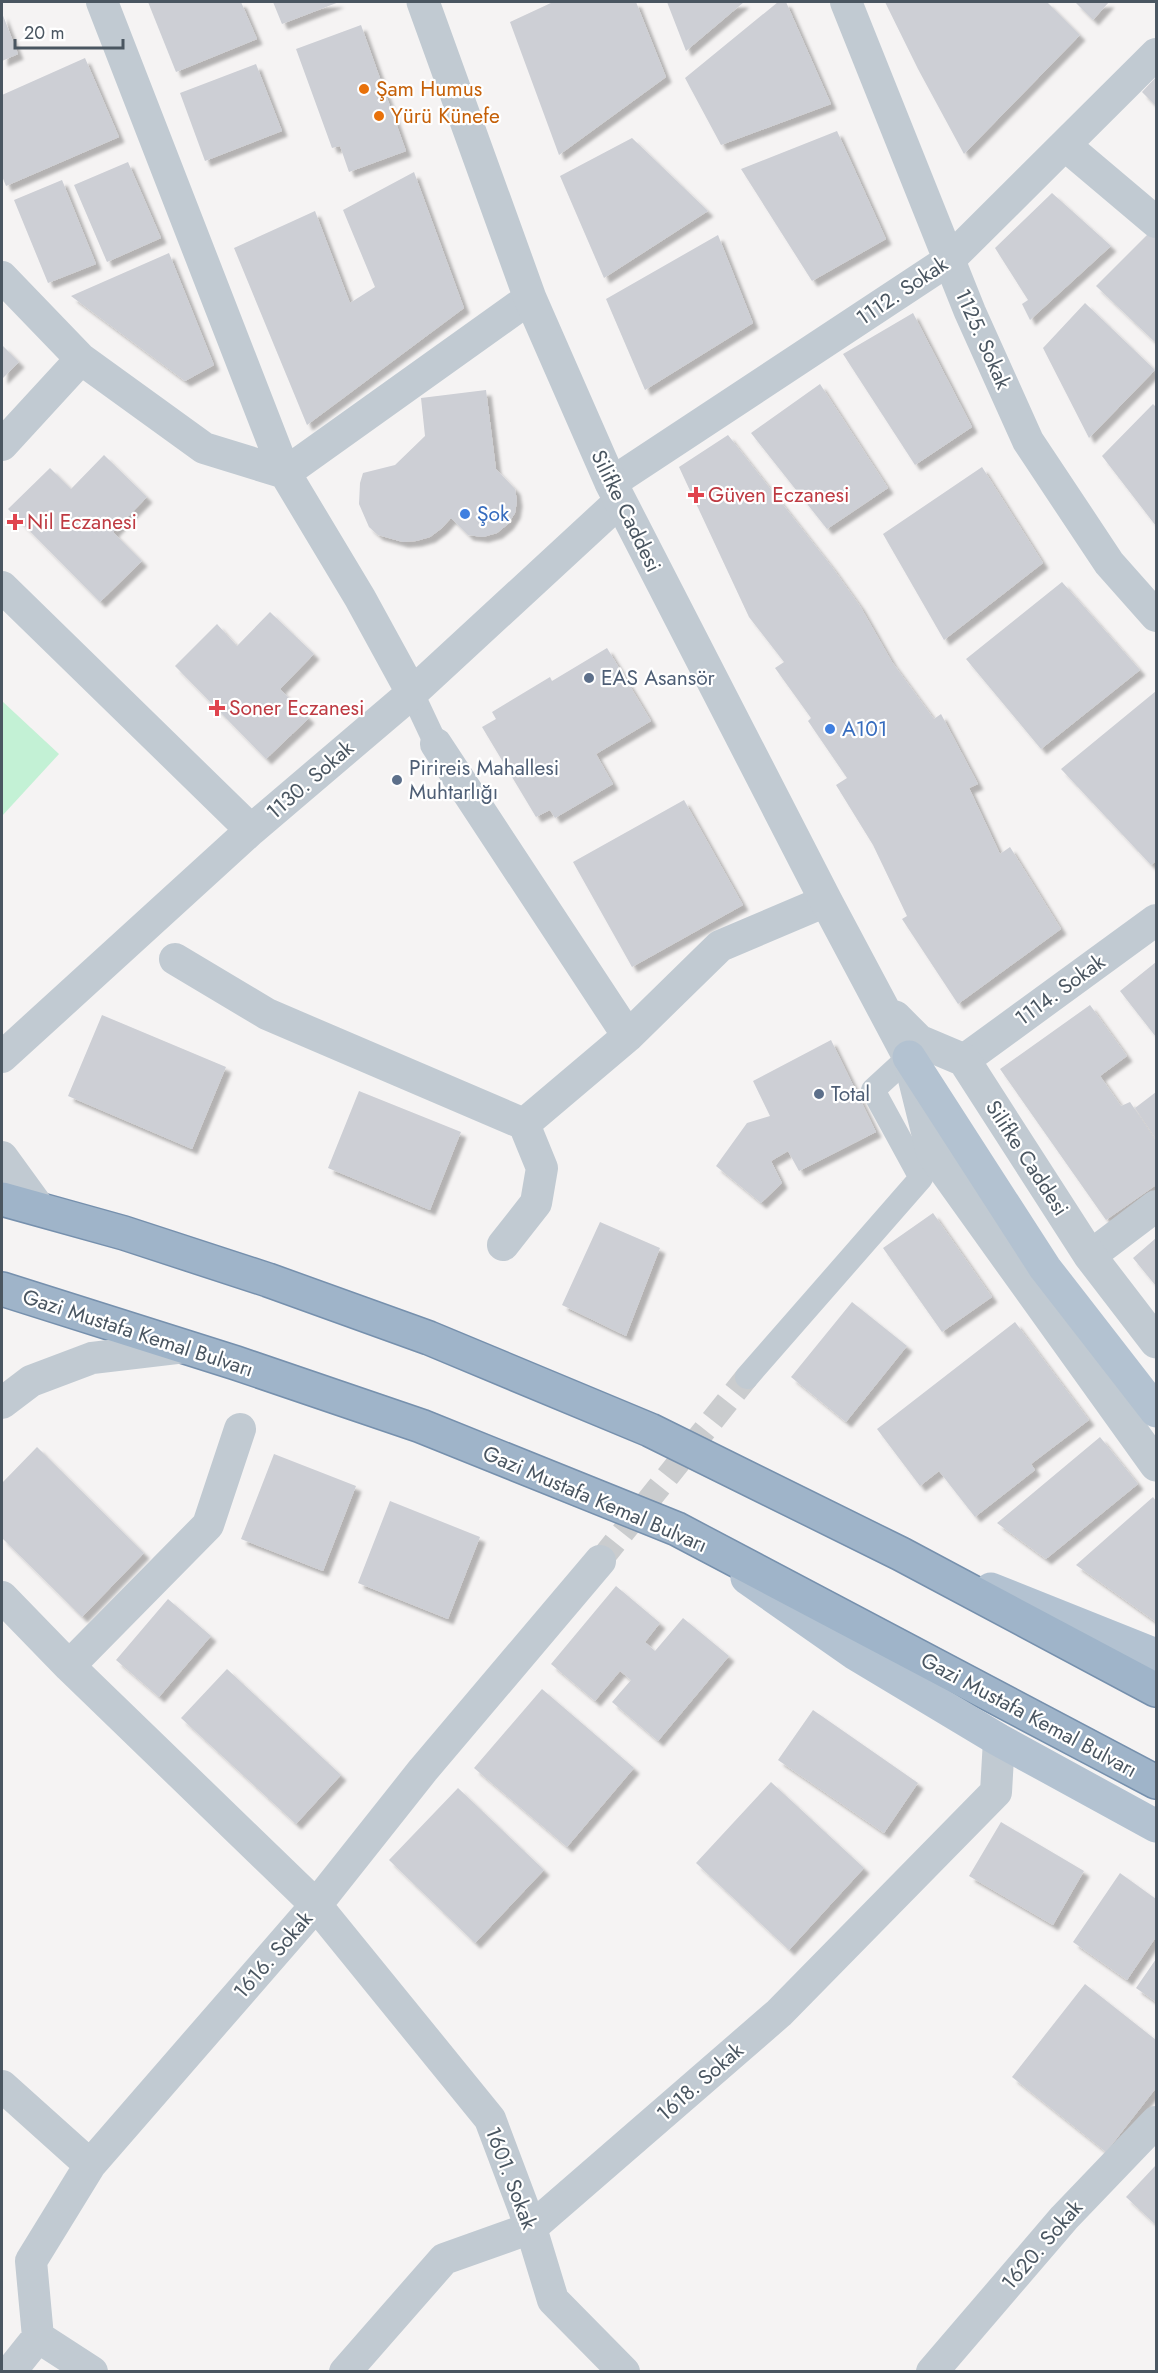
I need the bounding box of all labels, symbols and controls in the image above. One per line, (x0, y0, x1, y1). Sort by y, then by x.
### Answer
scale bar (15, 12, 123, 50)
text: 20 m (24, 20, 64, 46)
place label: Şam Humus (376, 74, 482, 104)
marker: Şam Humus (357, 82, 371, 96)
place label: Yürü Künefe (391, 101, 500, 131)
marker: Yürü Künefe (372, 109, 386, 123)
street label: 1112. Sokak (850, 249, 954, 333)
street label: 1125. Sokak (948, 284, 1019, 395)
street label: Silifke Caddesi (583, 445, 669, 577)
place label: Güven Eczanesi (708, 480, 849, 510)
marker: Güven Eczanesi (689, 488, 703, 502)
place label: Şok (477, 499, 510, 529)
place label: Nil Eczanesi (27, 507, 137, 537)
marker: Şok (458, 507, 472, 521)
marker: Nil Eczanesi (8, 515, 22, 529)
place label: EAS Asansör (601, 663, 716, 693)
marker: EAS Asansör (582, 671, 596, 685)
place label: Soner Eczanesi (229, 693, 364, 723)
marker: Soner Eczanesi (210, 701, 224, 715)
place label: A101 (842, 714, 887, 744)
marker: A101 (823, 722, 837, 736)
street label: 1130. Sokak (260, 733, 361, 826)
place label: Pirireis Mahallesi Muhtarlığı (409, 753, 559, 807)
marker: Pirireis Mahallesi Muhtarlığı (390, 773, 404, 787)
street label: 1114. Sokak (1009, 947, 1112, 1033)
place label: Total (831, 1079, 870, 1109)
marker: Total (812, 1087, 826, 1101)
street label: Silifke Caddesi (978, 1094, 1076, 1222)
street label: Gazi Mustafa Kemal Bulvarı (19, 1281, 257, 1385)
street label: Gazi Mustafa Kemal Bulvarı (478, 1438, 712, 1560)
street label: Gazi Mustafa Kemal Bulvarı (916, 1645, 1142, 1785)
street label: 1616. Sokak (226, 1904, 320, 2005)
street label: 1618. Sokak (650, 2035, 751, 2128)
street label: 1601. Sokak (478, 2122, 545, 2234)
street label: 1620. Sokak (995, 2193, 1090, 2296)

